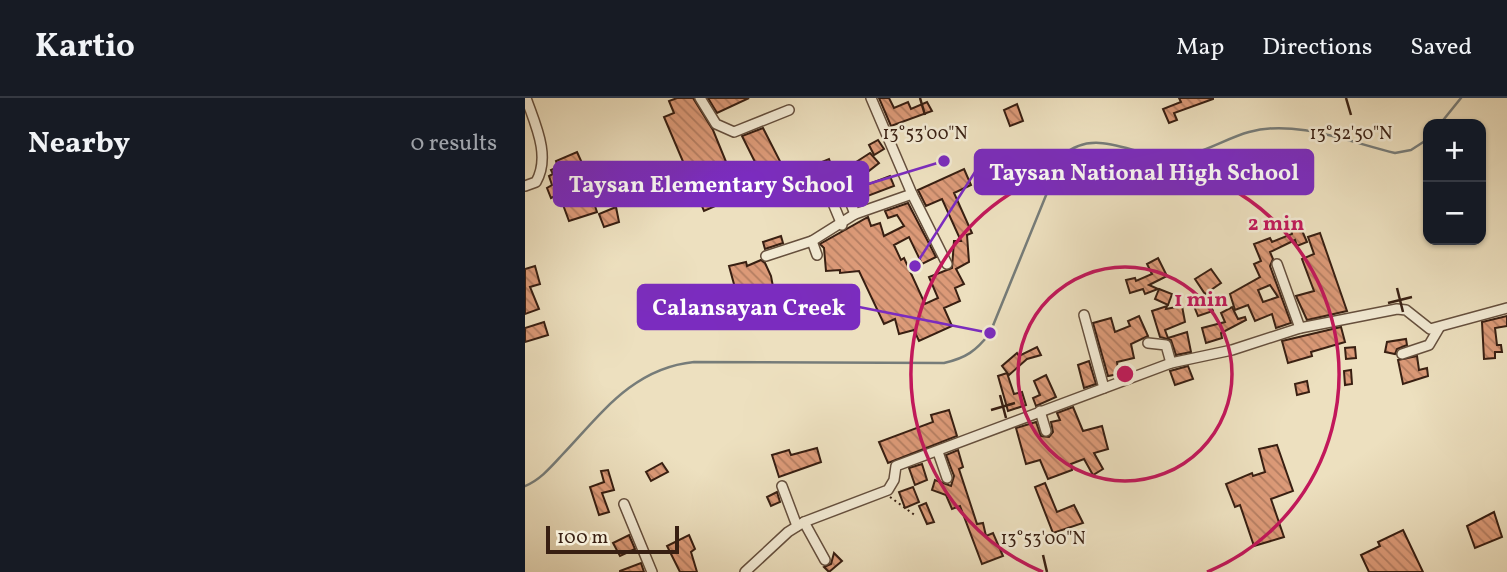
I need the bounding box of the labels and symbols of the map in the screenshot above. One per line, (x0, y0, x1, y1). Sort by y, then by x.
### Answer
text: 13°53'00"N (882, 122, 968, 147)
text: 13°52'50"N (1310, 122, 1392, 147)
callout: Taysan National High School (975, 150, 1313, 194)
text: Taysan National High School (989, 158, 1299, 190)
callout: Taysan Elementary School (554, 162, 868, 206)
text: Taysan Elementary School (569, 170, 854, 202)
text: 2 min (1248, 210, 1304, 239)
callout: Calansayan Creek (638, 285, 859, 329)
text: 1 min (1174, 286, 1228, 315)
text: Calansayan Creek (652, 293, 846, 325)
centre of rings (1113, 362, 1137, 386)
scale bar (546, 523, 679, 555)
text: 13°53'00"N (1000, 527, 1086, 552)

